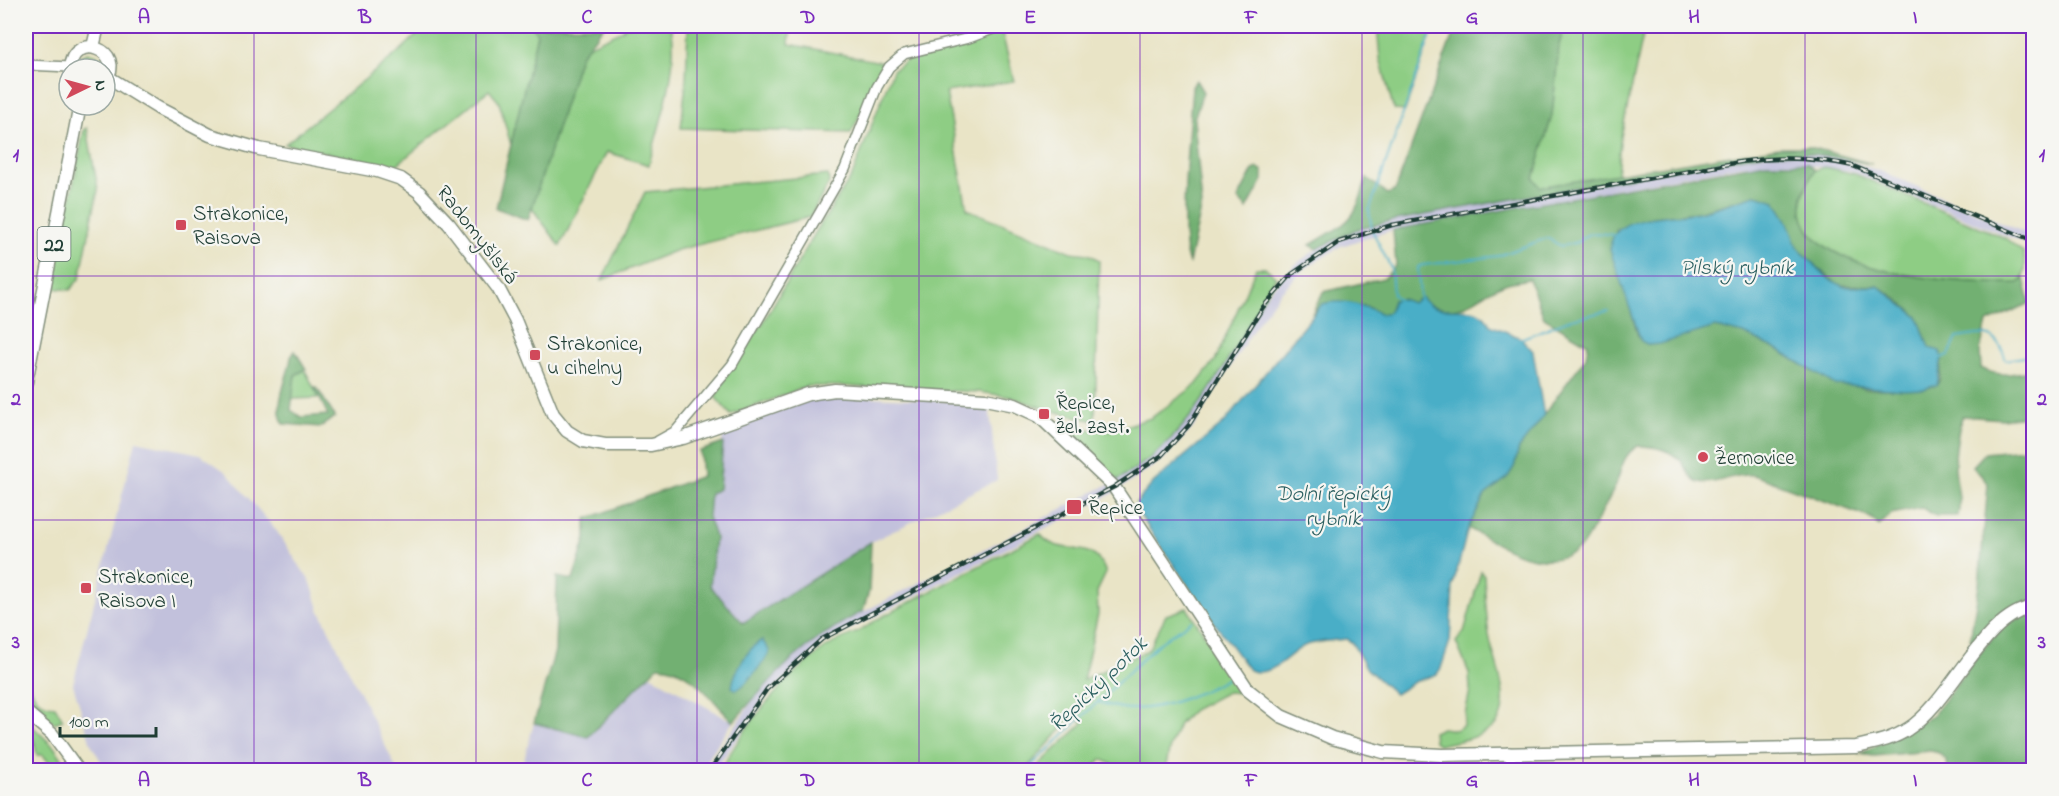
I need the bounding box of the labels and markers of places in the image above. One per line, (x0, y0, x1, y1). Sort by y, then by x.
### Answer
place label: Strakonice, Raisova (193, 200, 288, 254)
marker: Strakonice, Raisova (174, 218, 188, 232)
place label: Strakonice, u cihelny (547, 330, 642, 386)
marker: Strakonice, u cihelny (528, 348, 542, 362)
place label: Řepice, žel. zast. (1056, 389, 1129, 443)
marker: Řepice, žel. zast. (1037, 407, 1051, 421)
place label: Žernovice (1715, 444, 1795, 474)
marker: Žernovice (1696, 450, 1710, 464)
place label: Řepice (1088, 494, 1144, 524)
marker: Řepice (1065, 498, 1083, 516)
place label: Strakonice, Raisova I (98, 563, 193, 617)
marker: Strakonice, Raisova I (79, 581, 93, 595)

